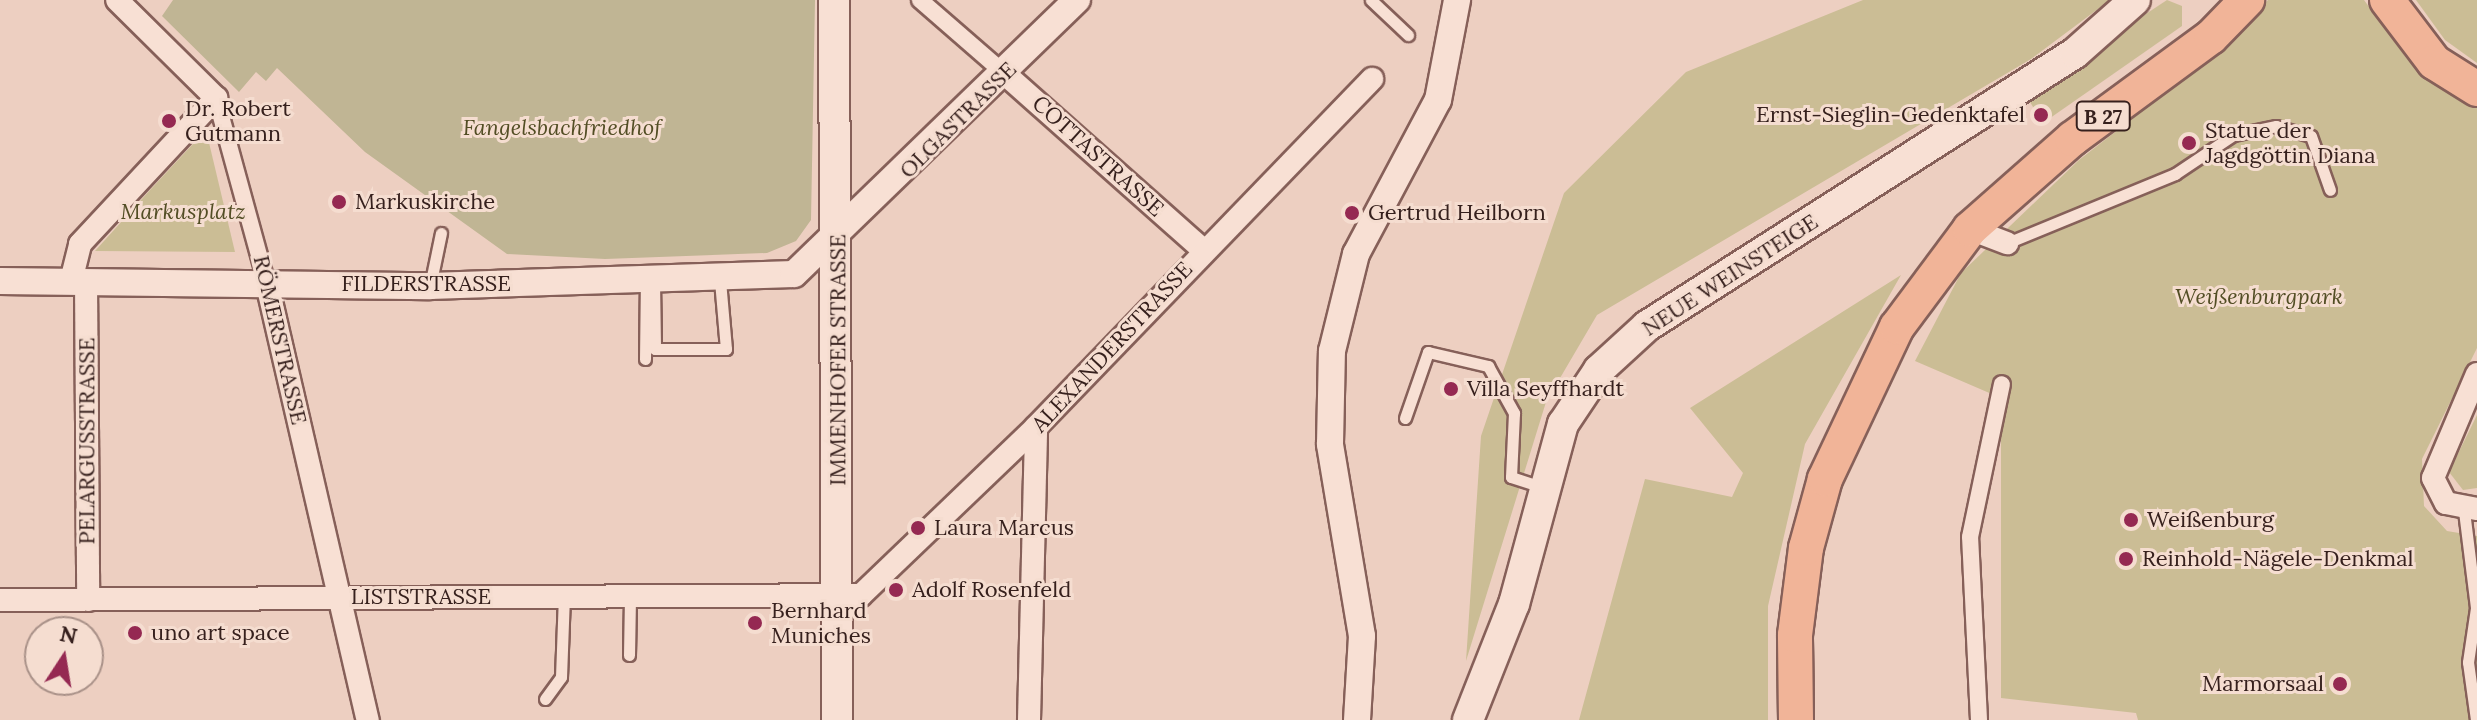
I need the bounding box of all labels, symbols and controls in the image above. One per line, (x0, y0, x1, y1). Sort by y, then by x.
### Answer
street label: OLGASTRASSE (894, 56, 1022, 184)
street label: COTTASTRASSE (1027, 90, 1169, 222)
place label: Dr. Robert Gutmann (185, 95, 291, 146)
road number: B 27 (2075, 100, 2131, 132)
place label: Ernst-Sieglin-Gedenktafel (1756, 102, 2025, 128)
marker: Ernst-Sieglin-Gedenktafel (2032, 106, 2050, 124)
marker: Dr. Robert Gutmann (160, 112, 178, 130)
park label: Fangelsbachfriedhof (463, 115, 661, 141)
place label: Statue der Jagdgöttin Diana (2205, 117, 2376, 168)
marker: Statue der Jagdgöttin Diana (2180, 134, 2198, 152)
place label: Markuskirche (355, 189, 495, 215)
marker: Markuskirche (330, 193, 348, 211)
park label: Markusplatz (120, 199, 246, 225)
place label: Gertrud Heilborn (1368, 200, 1546, 226)
marker: Gertrud Heilborn (1343, 204, 1361, 222)
street label: NEUE WEINSTEIGE (1637, 208, 1823, 342)
street label: IMMENHOFER STRASSE (825, 234, 851, 486)
street label: RÖMERSTRASSE (248, 253, 312, 427)
street label: ALEXANDERSTRASSE (1026, 256, 1198, 438)
street label: FILDERSTRASSE (341, 271, 511, 297)
park label: Weißenburgpark (2175, 284, 2343, 310)
street label: PELARGUSSTRASSE (74, 337, 100, 545)
place label: Villa Seyffhardt (1467, 376, 1624, 402)
marker: Villa Seyffhardt (1442, 380, 1460, 398)
place label: Weißenburg (2147, 507, 2274, 533)
marker: Weißenburg (2122, 511, 2140, 529)
place label: Laura Marcus (934, 515, 1074, 541)
marker: Laura Marcus (909, 519, 927, 537)
place label: Reinhold-Nägele-Denkmal (2142, 546, 2414, 572)
marker: Reinhold-Nägele-Denkmal (2117, 550, 2135, 568)
place label: Adolf Rosenfeld (912, 577, 1071, 603)
marker: Adolf Rosenfeld (887, 581, 905, 599)
street label: LISTSTRASSE (351, 584, 491, 610)
place label: Bernhard Muniches (771, 597, 871, 648)
marker: Bernhard Muniches (746, 614, 764, 632)
north arrow (24, 616, 104, 696)
text: N (57, 619, 80, 650)
place label: uno art space (151, 620, 290, 646)
marker: uno art space (126, 624, 144, 642)
place label: Marmorsaal (2202, 671, 2324, 697)
marker: Marmorsaal (2331, 675, 2349, 693)

